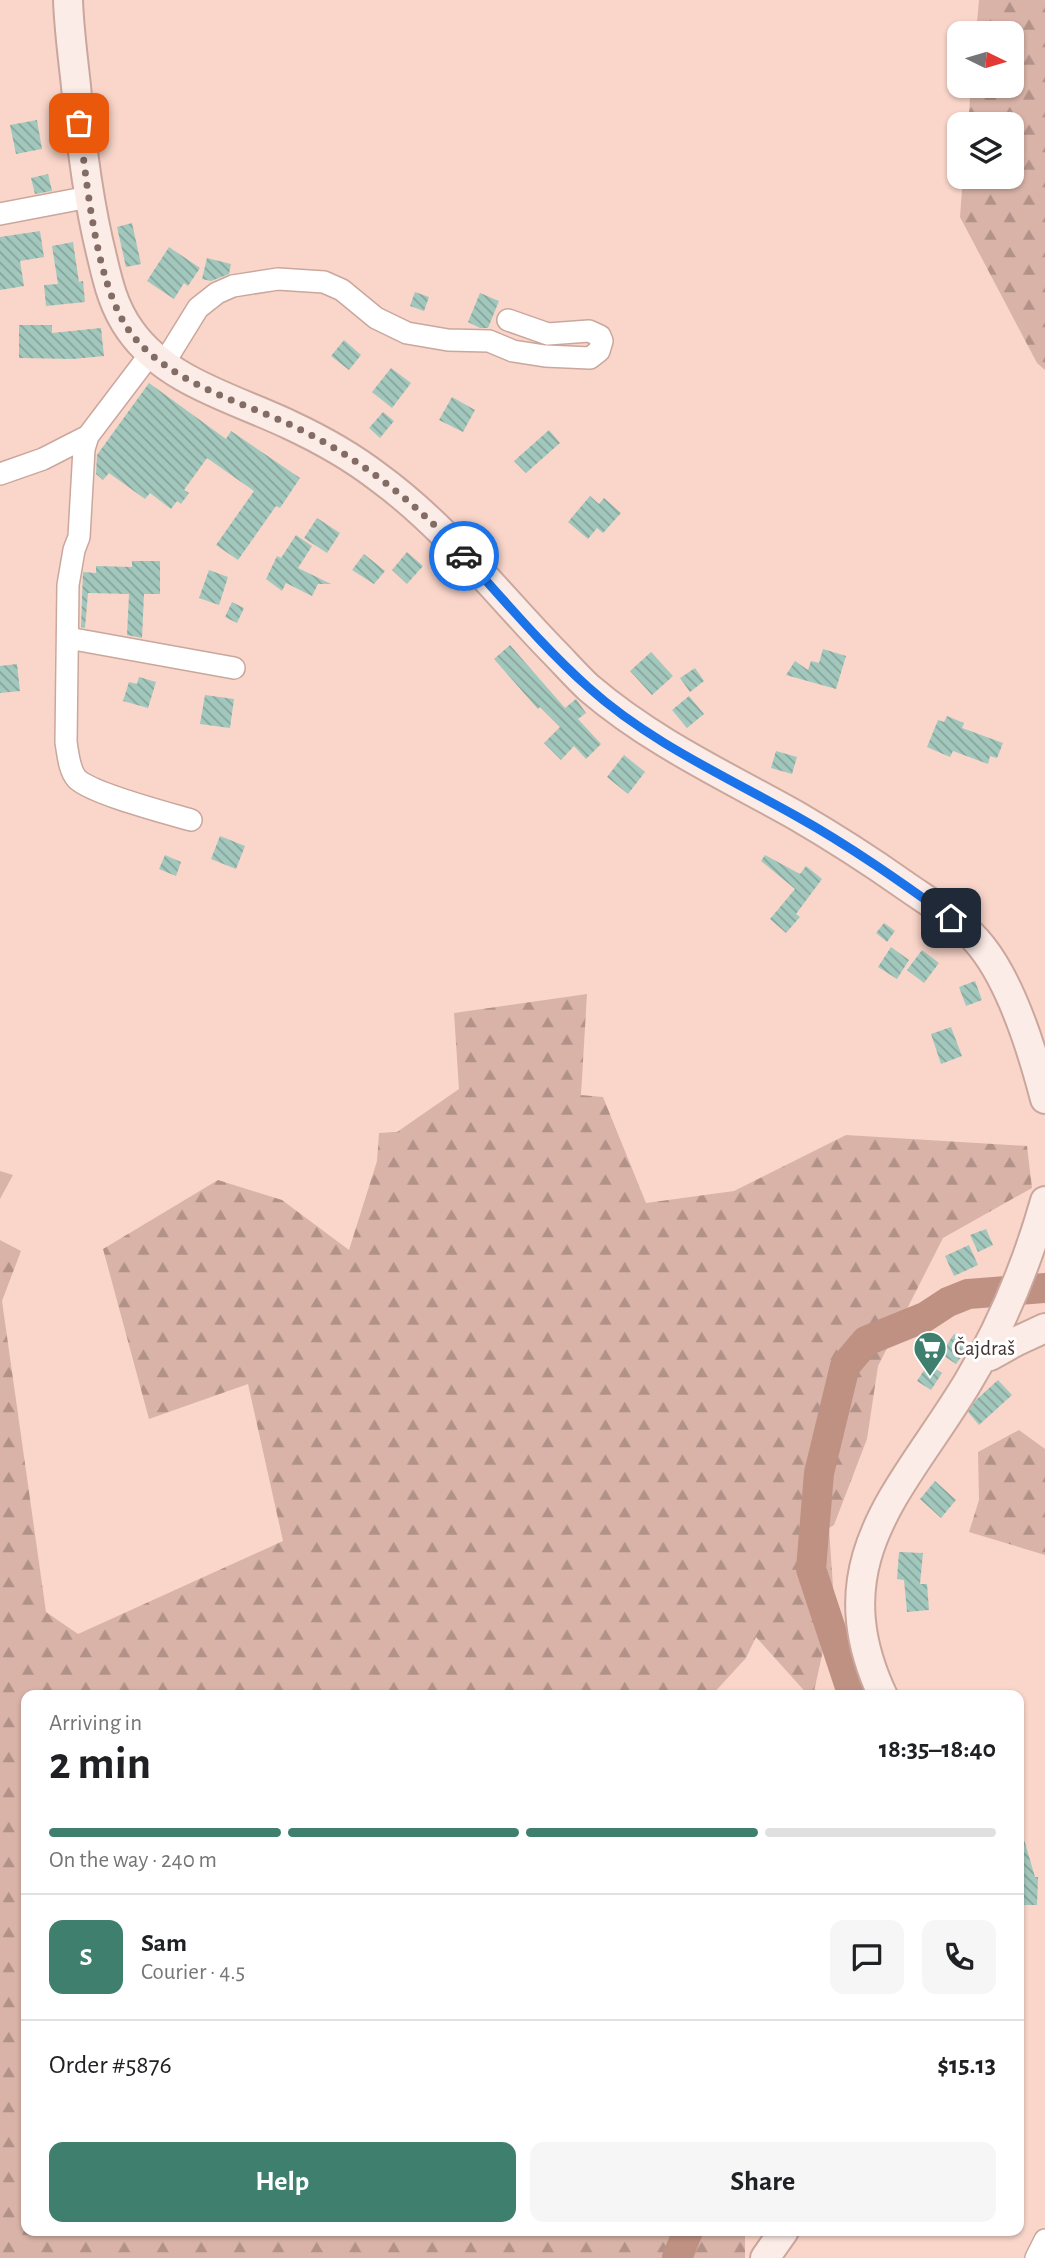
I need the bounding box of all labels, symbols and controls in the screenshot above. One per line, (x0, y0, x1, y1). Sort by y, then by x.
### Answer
north arrow (947, 21, 1024, 98)
map controls (947, 21, 1024, 189)
pin (49, 93, 109, 153)
icon: bag (60, 104, 98, 142)
button: layers (947, 112, 1024, 189)
courier (429, 521, 499, 591)
icon: car (445, 537, 483, 575)
pin (921, 888, 981, 948)
icon: home (932, 899, 970, 937)
supermarket icon: Čajdraš (911, 1329, 949, 1378)
place label: Čajdraš (954, 1336, 1015, 1359)
text: Arriving in (49, 1712, 142, 1735)
text: 18:35–18:40 (879, 1736, 996, 1762)
text: 2 min (49, 1741, 151, 1787)
text: On the way · 240 m (49, 1849, 217, 1872)
button: chat (830, 1920, 904, 1994)
button: phone (922, 1920, 996, 1994)
text: Sam (141, 1930, 187, 1956)
text: S (80, 1944, 92, 1970)
text: Courier · 4.5 (141, 1961, 245, 1984)
text: Order #5876 (49, 2052, 172, 2078)
text: $15.13 (937, 2052, 996, 2078)
button: Help (49, 2142, 516, 2222)
button: Share (530, 2142, 996, 2222)

